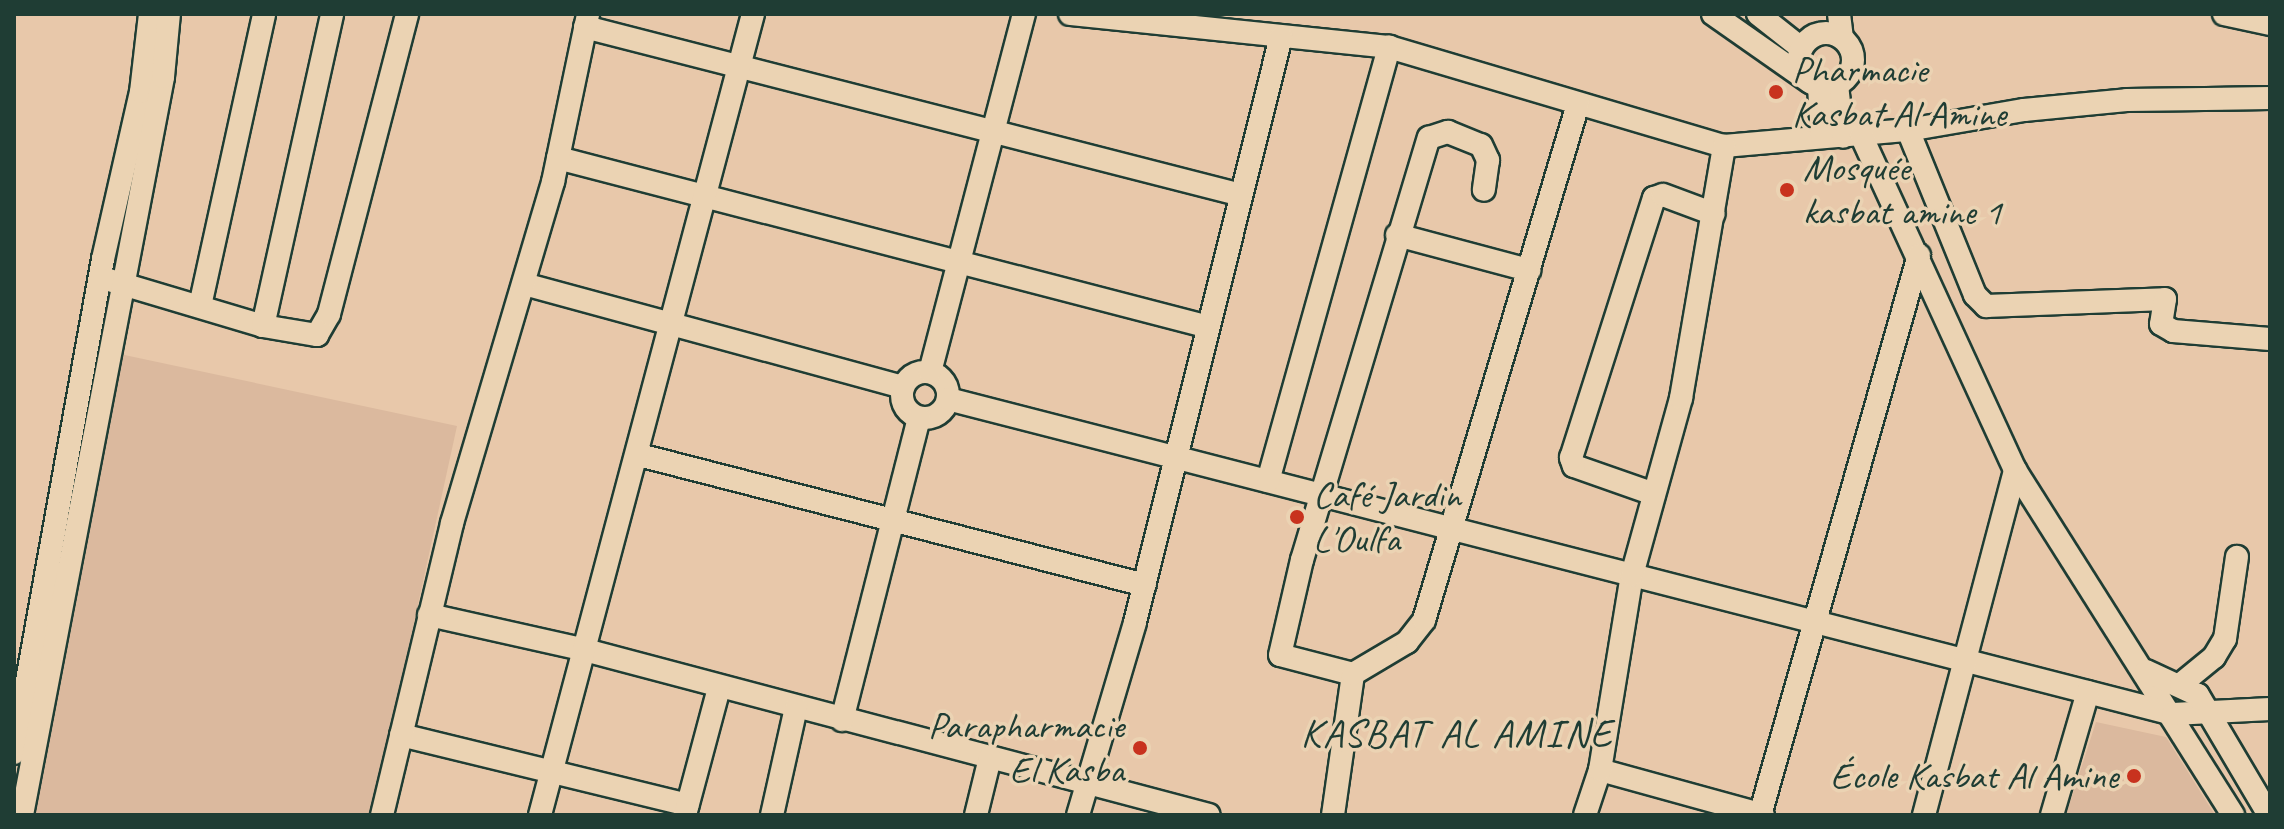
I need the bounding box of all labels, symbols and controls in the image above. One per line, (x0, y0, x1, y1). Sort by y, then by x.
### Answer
place label: Pharmacie Kasbat Al Amine (1792, 47, 2004, 136)
marker: Pharmacie Kasbat Al Amine (1767, 83, 1785, 101)
place label: Mosquée kasbat amine 1 (1803, 145, 2001, 234)
marker: Mosquée kasbat amine 1 (1778, 181, 1796, 199)
place label: Café Jardin L'Oulfa (1313, 472, 1461, 562)
marker: Café Jardin L'Oulfa (1288, 508, 1306, 526)
place label: Parapharmacie El Kasba (928, 703, 1124, 792)
district label: KASBAT AL AMINE (1301, 709, 1613, 757)
marker: Parapharmacie El Kasba (1131, 739, 1149, 757)
place label: École Kasbat Al Amine (1830, 753, 2118, 799)
marker: École Kasbat Al Amine (2125, 767, 2143, 785)

